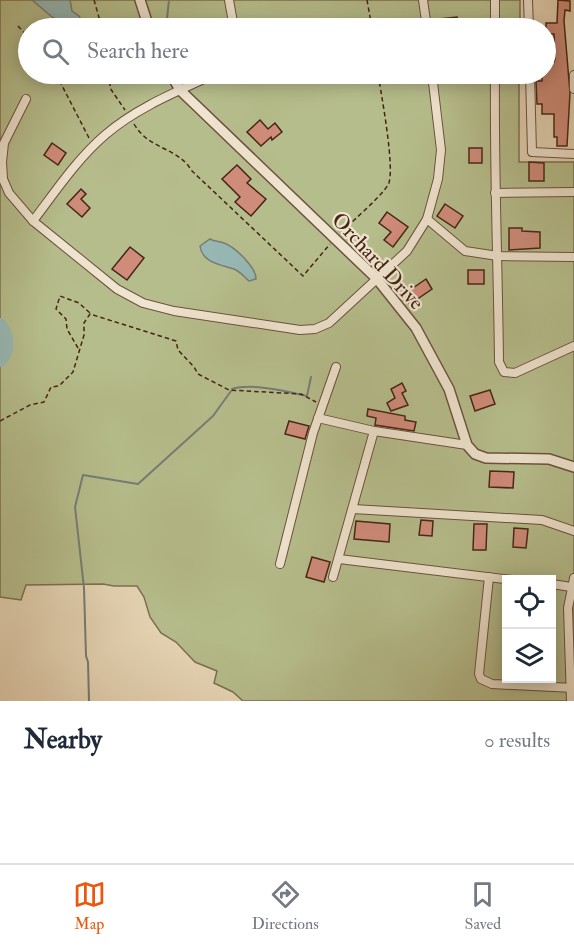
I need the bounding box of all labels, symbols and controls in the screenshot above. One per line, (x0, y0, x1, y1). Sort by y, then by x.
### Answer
search box (18, 18, 556, 84)
icon: search (39, 35, 72, 68)
text: Search here (87, 37, 189, 65)
street label: Orchard Drive (326, 207, 430, 316)
map controls (502, 575, 556, 683)
button: locate (502, 575, 556, 629)
button: layers (502, 629, 556, 683)
text: Nearby (24, 724, 102, 756)
text: 0 results (484, 728, 550, 753)
tab: Map (73, 878, 106, 934)
tab: Directions (252, 878, 319, 934)
tab: Saved (465, 878, 501, 934)

